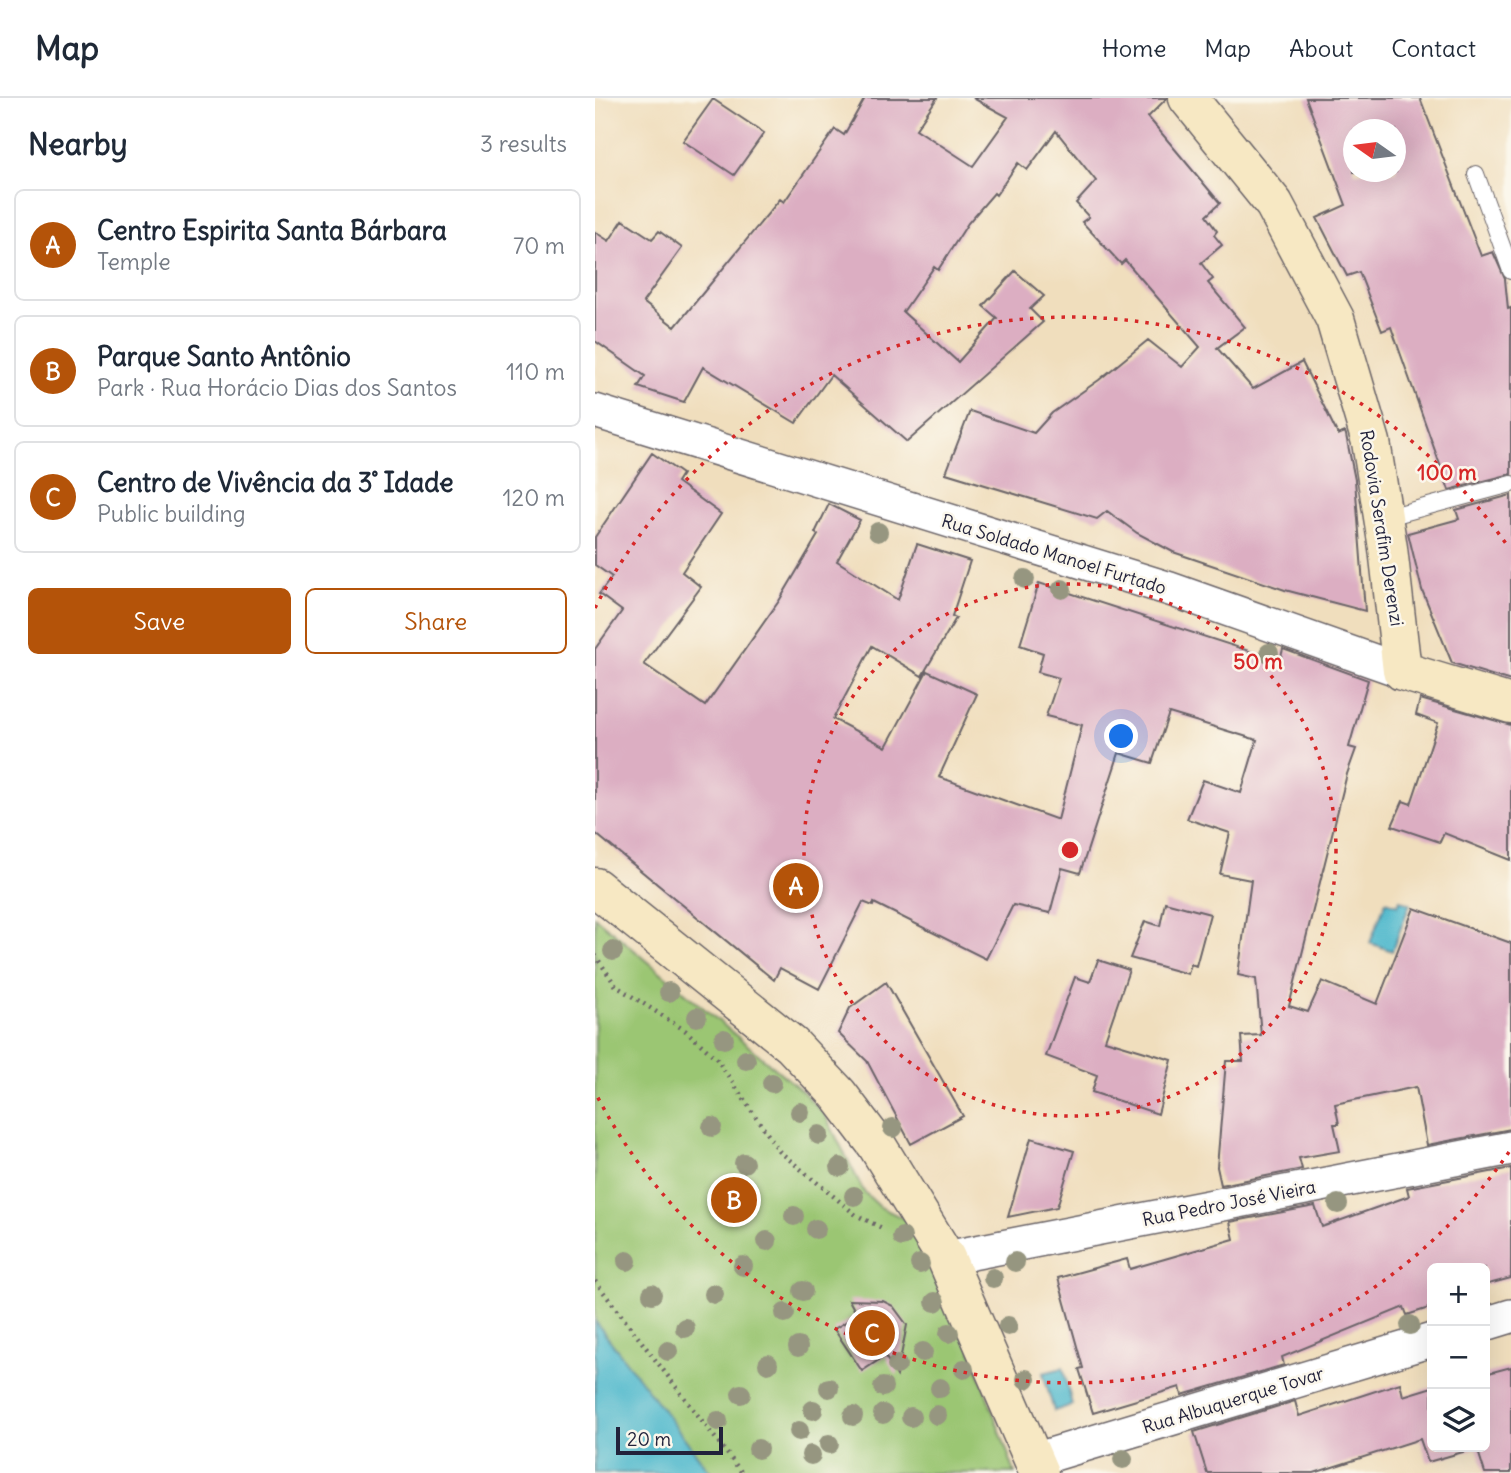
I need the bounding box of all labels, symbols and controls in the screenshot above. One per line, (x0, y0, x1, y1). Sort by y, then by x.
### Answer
text: Map (35, 27, 99, 69)
text: Home (1102, 33, 1166, 63)
text: Map (1204, 33, 1251, 63)
text: About (1289, 33, 1353, 63)
text: Contact (1391, 33, 1476, 63)
north arrow (1343, 119, 1406, 182)
text: Nearby (28, 125, 128, 163)
text: 3 results (480, 129, 567, 158)
text: Centro Espirita Santa Bárbara (97, 214, 447, 247)
text: A (46, 231, 60, 260)
text: 70 m (513, 231, 565, 260)
text: Temple (97, 247, 171, 276)
text: Parque Santo Antônio (97, 340, 351, 373)
text: B (45, 357, 61, 386)
text: 110 m (506, 357, 565, 386)
text: Park · Rua Horácio Dias dos Santos (97, 373, 457, 402)
street label: Rodovia Serafim Derenzi (1355, 428, 1409, 628)
text: 100 m (1417, 459, 1477, 486)
text: Centro de Vivência da 3˚ Idade (97, 466, 453, 499)
text: C (45, 483, 61, 512)
text: 120 m (502, 483, 565, 512)
text: Public building (97, 499, 246, 528)
street label: Rua Soldado Manoel Furtado (939, 509, 1169, 599)
button: Save (28, 588, 291, 654)
button: Share (305, 588, 567, 654)
text: 50 m (1233, 648, 1283, 675)
your location (1104, 719, 1138, 753)
centre of rings (1058, 838, 1082, 862)
pin: A (773, 860, 819, 912)
pin: B (711, 1174, 757, 1226)
street label: Rua Pedro José Vieira (1140, 1175, 1318, 1231)
map controls (1427, 1263, 1490, 1452)
button: + (1427, 1263, 1490, 1326)
pin: C (849, 1307, 895, 1359)
button: − (1427, 1326, 1490, 1389)
street label: Rua Albuquerque Tovar (1139, 1361, 1327, 1439)
button: layers (1427, 1389, 1490, 1452)
scale bar (616, 1424, 723, 1456)
text: 20 m (627, 1427, 671, 1451)

